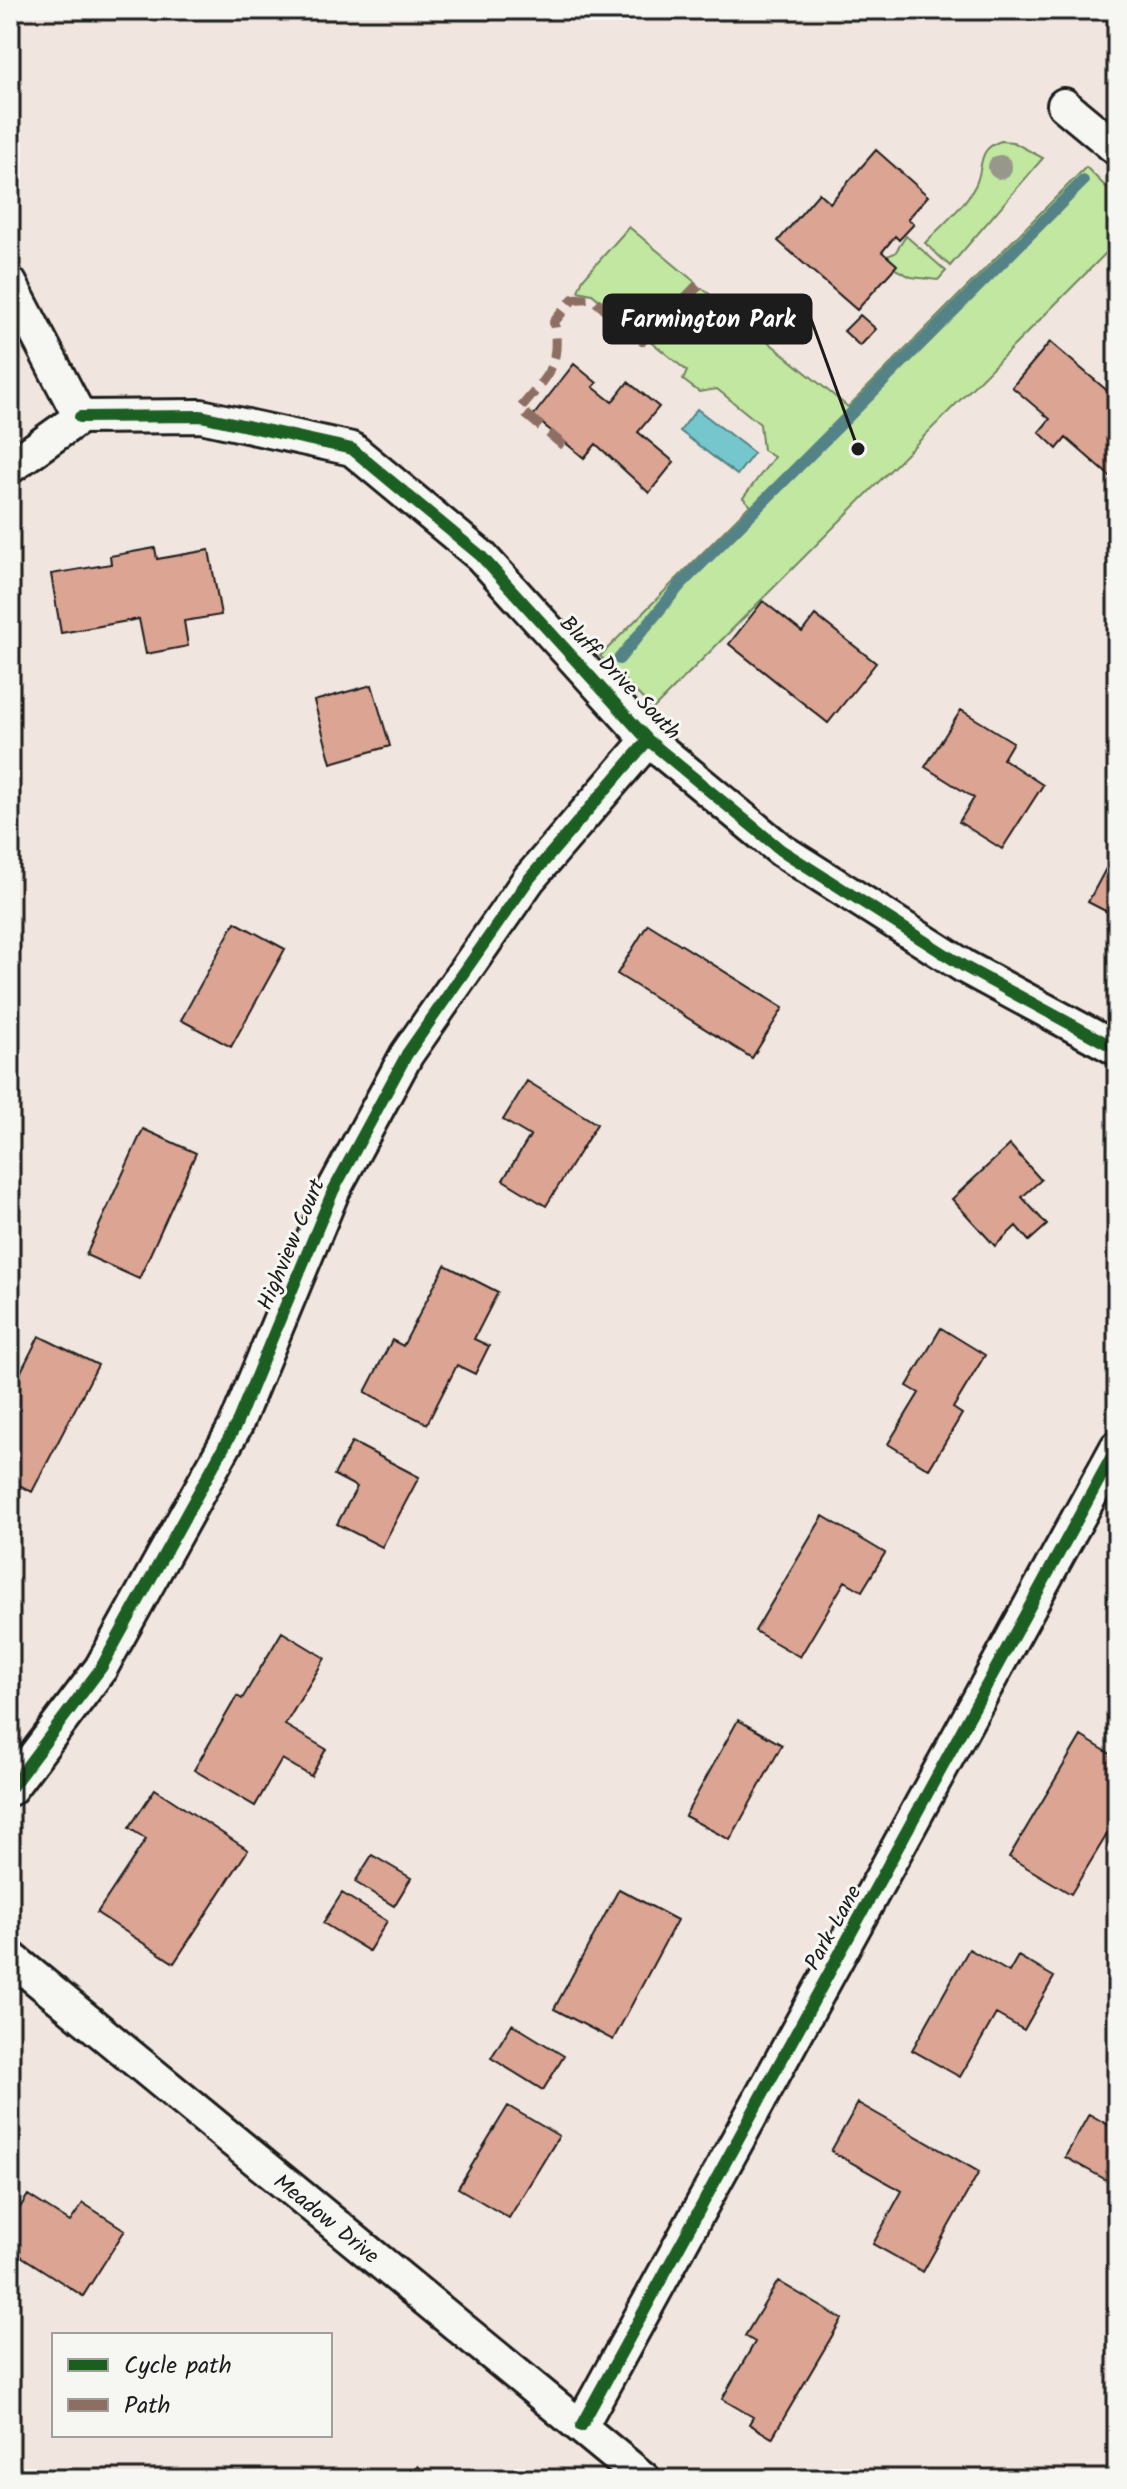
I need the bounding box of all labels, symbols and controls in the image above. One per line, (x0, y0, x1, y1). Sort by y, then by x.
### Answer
callout: Farmington Park (604, 295, 811, 343)
text: Farmington Park (621, 301, 797, 340)
street label: Bluff Drive South (550, 608, 688, 749)
street label: Highview Court (249, 1173, 336, 1316)
street label: Park Lane (796, 1879, 872, 1977)
street label: Meadow Drive (265, 2166, 386, 2274)
legend (52, 2333, 332, 2437)
text: Cycle path (124, 2347, 232, 2386)
text: Path (124, 2387, 170, 2426)

